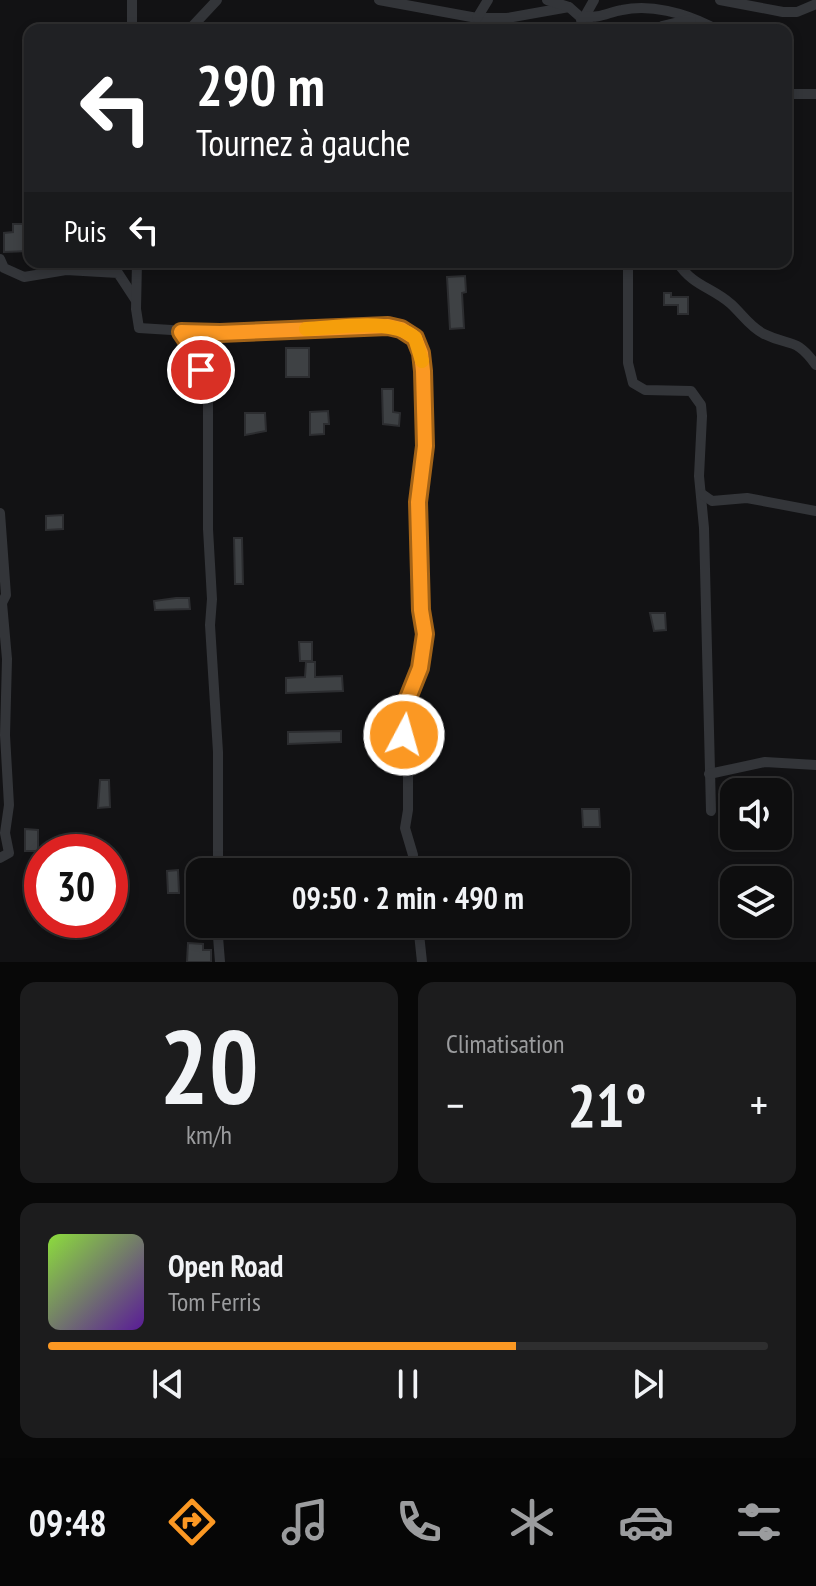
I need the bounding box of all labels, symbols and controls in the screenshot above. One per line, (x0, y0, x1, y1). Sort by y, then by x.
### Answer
text: 290 m (196, 49, 325, 121)
icon: left (64, 56, 168, 160)
text: Tournez à gauche (196, 119, 411, 166)
icon: left (122, 208, 166, 252)
text: Puis (64, 211, 106, 250)
pin (167, 336, 235, 404)
icon: arrive (179, 348, 223, 392)
position arrow (362, 693, 446, 777)
map controls (720, 778, 792, 938)
button: sound (720, 778, 792, 850)
speed limit sign: 30 (24, 834, 128, 938)
button: layers (720, 866, 792, 938)
text: 09:50 · 2 min · 490 m (292, 878, 524, 917)
text: 20 (159, 998, 259, 1133)
text: Climatisation (446, 1027, 564, 1060)
text: 21° (567, 1066, 647, 1144)
text: − (446, 1076, 464, 1133)
text: + (750, 1076, 768, 1133)
text: km/h (186, 1118, 232, 1151)
text: Open Road (168, 1246, 283, 1285)
text: Tom Ferris (168, 1285, 261, 1318)
icon: previous (146, 1362, 190, 1406)
icon: pause (386, 1362, 430, 1406)
icon: next (626, 1362, 670, 1406)
icon: directions (164, 1494, 220, 1550)
icon: music (277, 1494, 333, 1550)
icon: phone (391, 1494, 447, 1550)
icon: climate (504, 1494, 560, 1550)
icon: car (618, 1494, 674, 1550)
icon: filters (731, 1494, 787, 1550)
text: 09:48 (29, 1499, 107, 1546)

